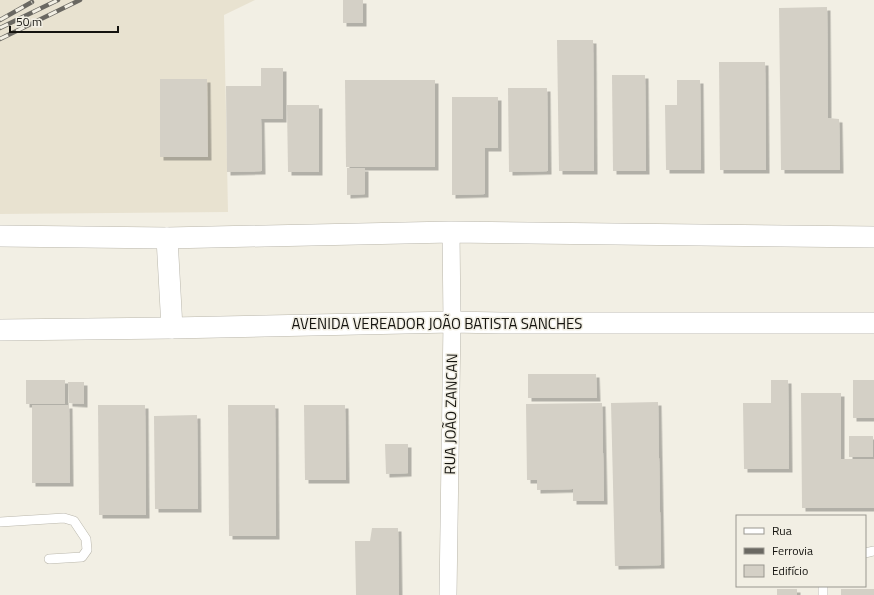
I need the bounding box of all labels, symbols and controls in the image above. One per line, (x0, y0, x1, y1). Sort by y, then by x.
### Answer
scale bar (10, 8, 118, 34)
text: 50 m (16, 12, 42, 31)
street label: AVENIDA VEREADOR JOÃO BATISTA SANCHES (292, 312, 582, 335)
street label: RUA JOÃO ZANCAN (438, 353, 463, 475)
legend (736, 515, 866, 587)
text: Rua (772, 521, 792, 540)
text: Ferrovia (772, 541, 813, 560)
text: Edifício (772, 561, 808, 580)

